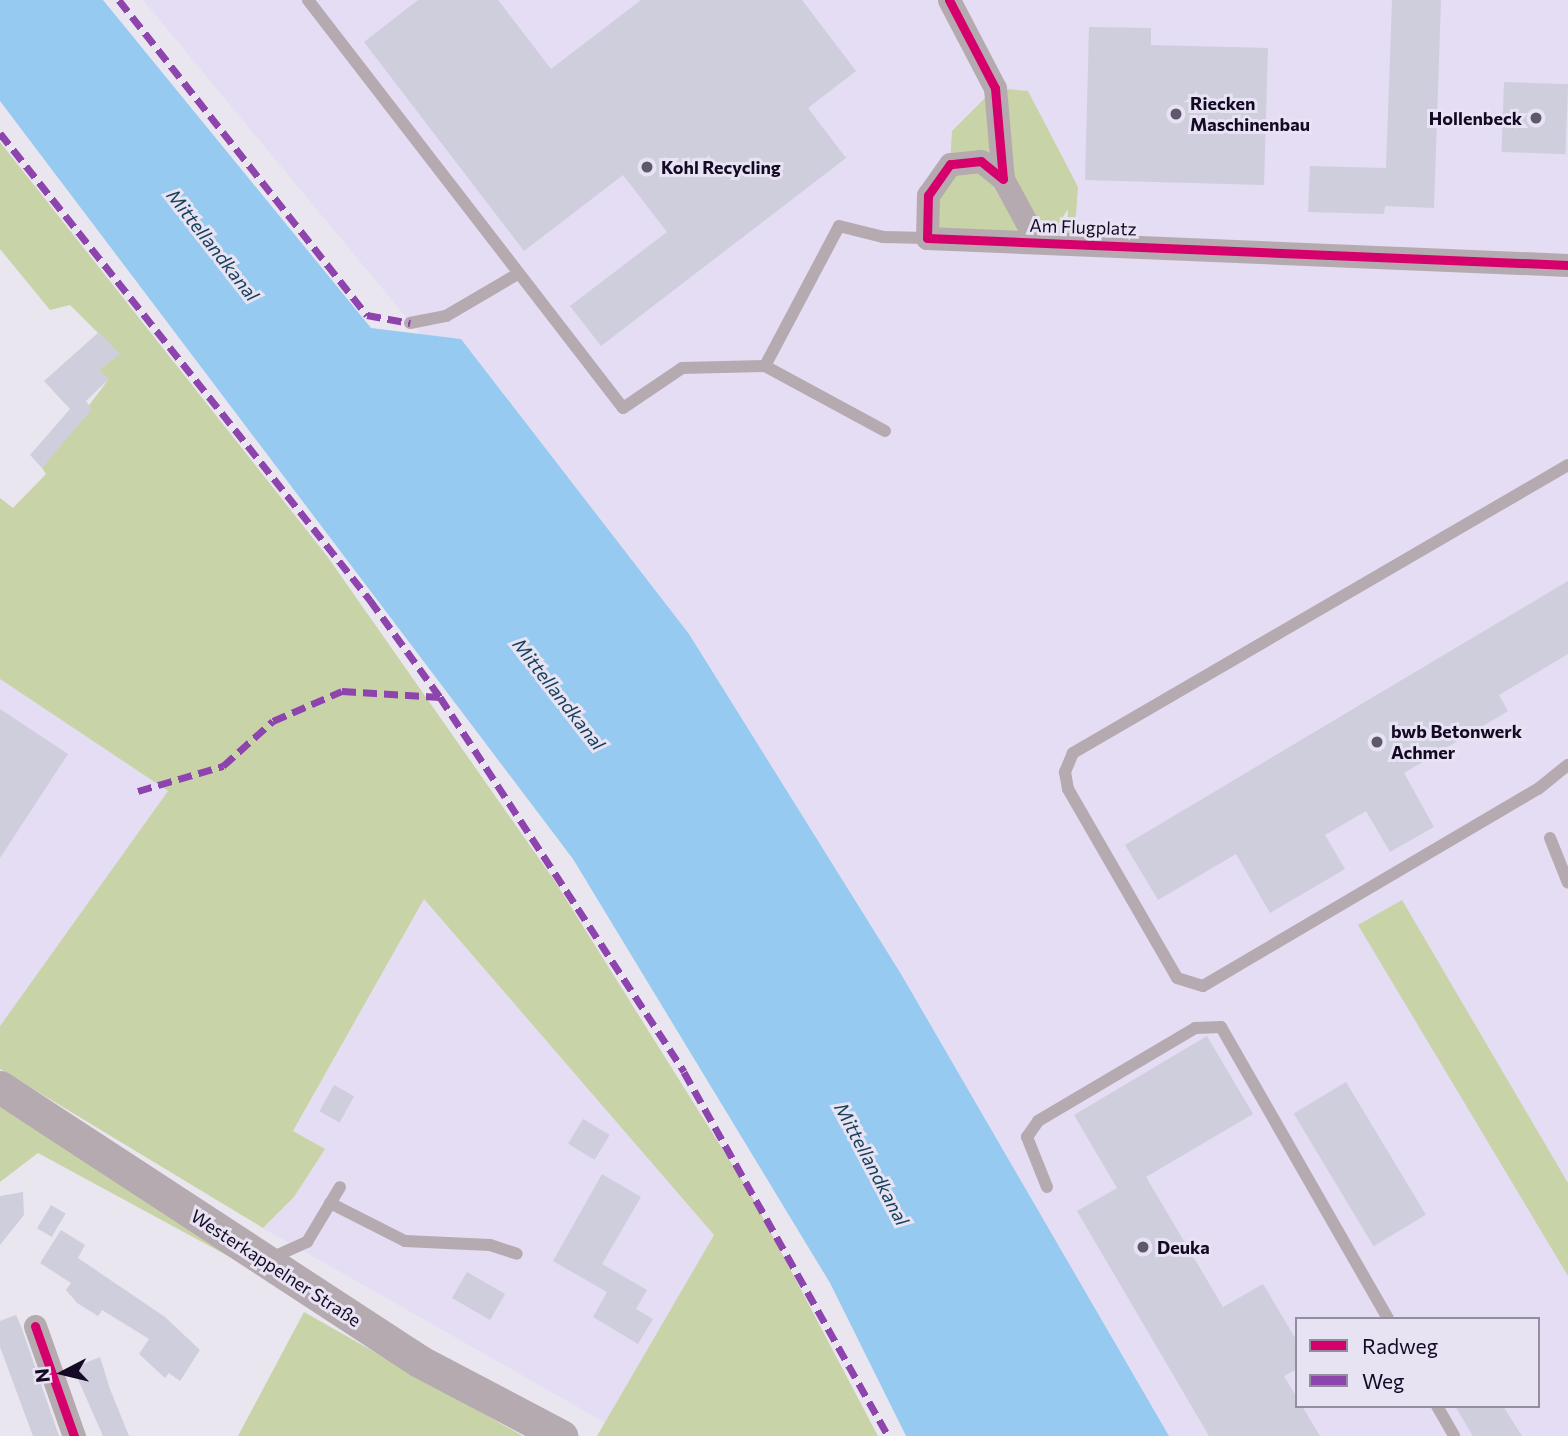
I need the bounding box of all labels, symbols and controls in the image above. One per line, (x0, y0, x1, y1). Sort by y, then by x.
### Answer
place label: Riecken Maschinenbau (1190, 93, 1310, 136)
marker: Riecken Maschinenbau (1168, 106, 1184, 122)
place label: Hollenbeck (1429, 107, 1522, 129)
marker: Hollenbeck (1528, 110, 1544, 126)
place label: Kohl Recycling (661, 156, 781, 178)
marker: Kohl Recycling (639, 159, 655, 175)
water label: Mittellandkanal (162, 184, 264, 306)
street label: Am Flugplatz (1029, 214, 1137, 240)
water label: Mittellandkanal (508, 633, 610, 755)
place label: bwb Betonwerk Achmer (1391, 721, 1522, 764)
marker: bwb Betonwerk Achmer (1369, 734, 1385, 750)
water label: Mittellandkanal (830, 1099, 914, 1229)
street label: Westerkappelner Straße (187, 1205, 365, 1331)
place label: Deuka (1157, 1236, 1210, 1258)
marker: Deuka (1135, 1239, 1151, 1255)
legend (1295, 1317, 1540, 1408)
text: Radweg (1362, 1333, 1438, 1358)
north arrow (28, 1338, 98, 1408)
text: N (29, 1367, 54, 1384)
text: Weg (1362, 1368, 1404, 1393)

